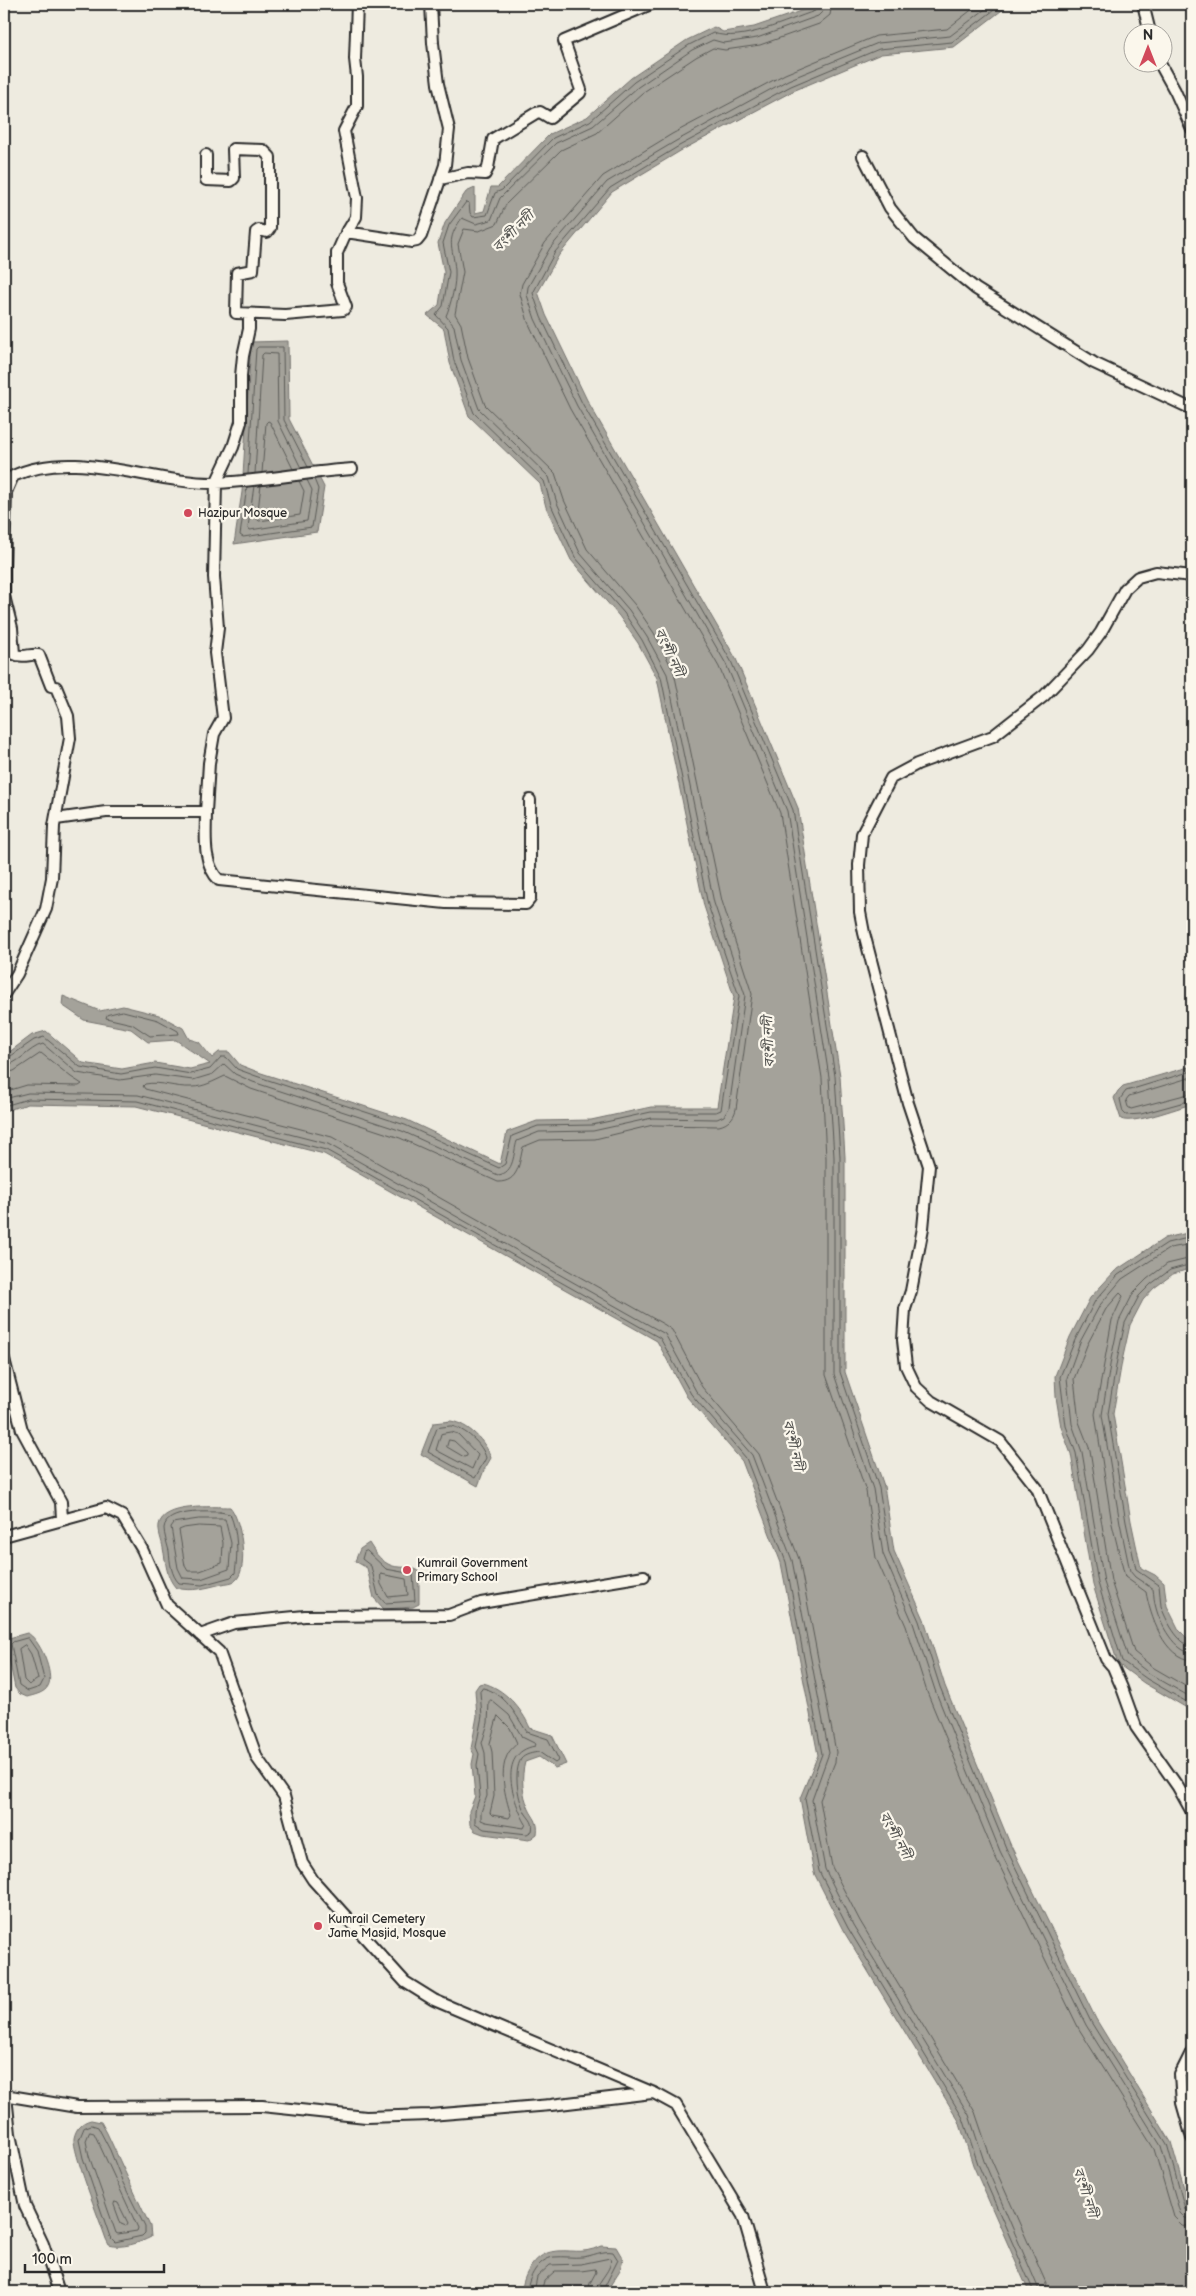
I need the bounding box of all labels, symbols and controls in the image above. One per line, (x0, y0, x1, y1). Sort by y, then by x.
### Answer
north arrow (1124, 22, 1174, 72)
text: N (1143, 27, 1153, 44)
water label: বংশী নদী (489, 205, 540, 256)
place label: Hazipur Mosque (198, 506, 287, 521)
marker: Hazipur Mosque (182, 507, 194, 519)
water label: বংশী নদী (651, 625, 689, 682)
water label: বংশী নদী (759, 1013, 778, 1068)
water label: বংশী নদী (779, 1418, 808, 1475)
place label: Kumrail Government Primary School (417, 1556, 528, 1585)
marker: Kumrail Government Primary School (401, 1564, 413, 1576)
water label: বংশী নদী (876, 1809, 917, 1865)
place label: Kumrail Cemetery Jame Masjid, Mosque (328, 1912, 446, 1941)
marker: Kumrail Cemetery Jame Masjid, Mosque (312, 1920, 324, 1932)
water label: বংশী নদী (1069, 2165, 1103, 2222)
scale bar (25, 2241, 164, 2273)
text: 100 m (32, 2250, 72, 2269)

